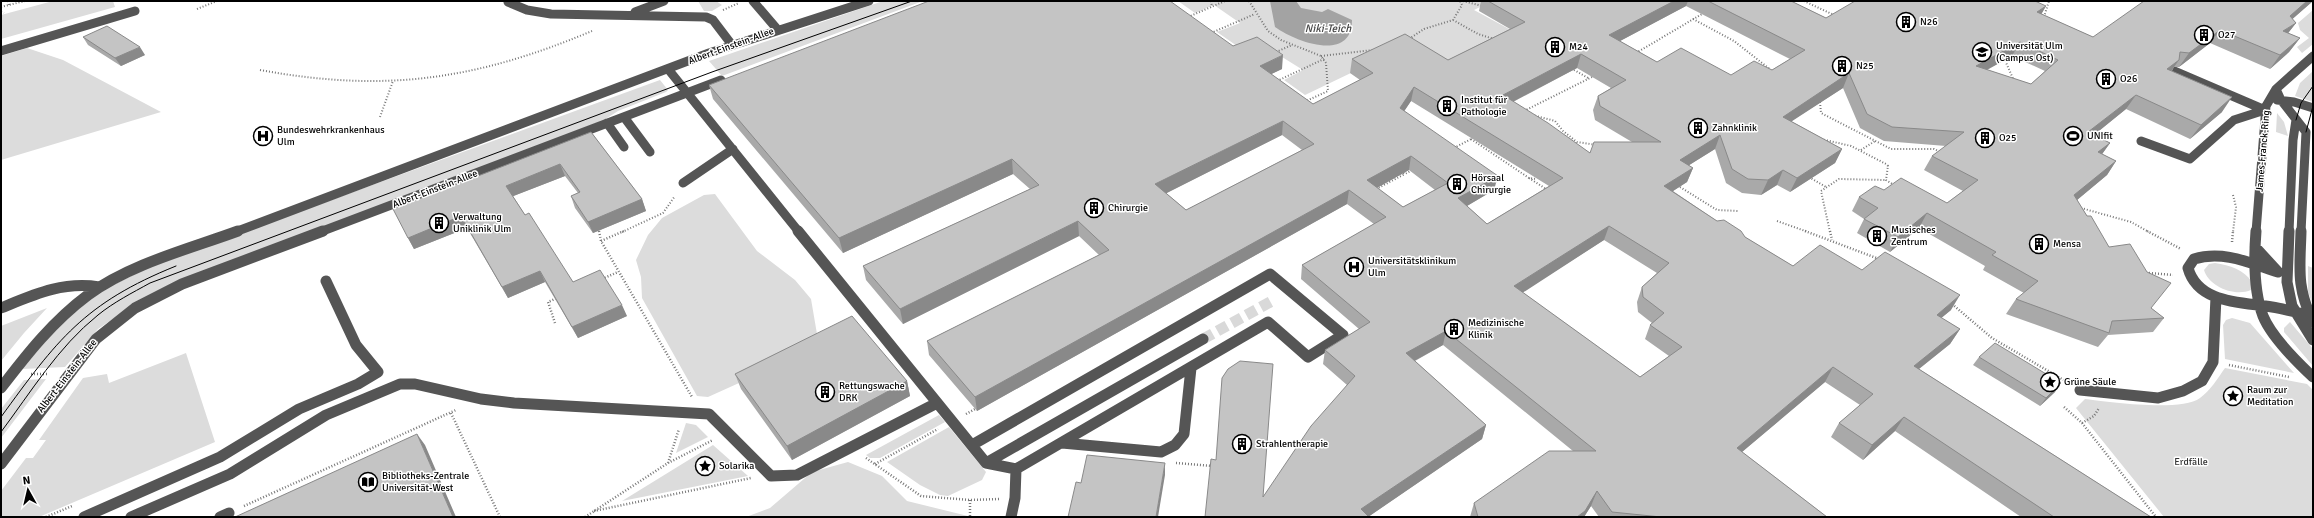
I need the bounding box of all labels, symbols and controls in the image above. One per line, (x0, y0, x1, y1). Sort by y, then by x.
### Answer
building icon: N26 (1895, 11, 1917, 33)
place label: N26 (1920, 16, 1938, 28)
water label: Niki-Teich (1305, 22, 1352, 35)
building icon: O27 (2193, 24, 2215, 46)
street label: Albert-Einstein-Allee (687, 25, 775, 67)
place label: O27 (2218, 29, 2235, 41)
building icon: M24 (1544, 36, 1566, 58)
place label: Universität Ulm (Campus Ost) (1996, 40, 2063, 64)
place label: M24 (1569, 41, 1588, 53)
school or university icon: Universität Ulm (Campus Ost) (1971, 41, 1993, 63)
building icon: N25 (1831, 55, 1853, 77)
place label: N25 (1856, 60, 1874, 72)
building icon: O26 (2095, 68, 2117, 90)
place label: O26 (2120, 73, 2137, 85)
place label: Institut für Pathologie (1461, 94, 1507, 118)
building icon: Institut für Pathologie (1436, 95, 1458, 117)
street label: James-Franck-Ring (2253, 110, 2273, 192)
building icon: Zahnklinik (1687, 117, 1709, 139)
place label: Zahnklinik (1712, 122, 1757, 134)
place label: Bundeswehrkrankenhaus Ulm (277, 124, 385, 148)
hospital icon: Bundeswehrkrankenhaus Ulm (252, 125, 274, 147)
sports icon: UNIfit (2062, 125, 2084, 147)
building icon: O25 (1974, 127, 1996, 149)
place label: UNIfit (2087, 130, 2113, 142)
place label: O25 (1999, 132, 2016, 144)
street label: Albert-Einstein-Allee (391, 167, 479, 211)
place label: Hörsaal Chirurgie (1471, 172, 1511, 196)
building icon: Hörsaal Chirurgie (1446, 173, 1468, 195)
building icon: Chirurgie (1083, 197, 1105, 219)
place label: Chirurgie (1108, 202, 1148, 214)
place label: Verwaltung Uniklinik Ulm (453, 211, 511, 235)
building icon: Verwaltung Uniklinik Ulm (428, 212, 450, 234)
place label: Musisches Zentrum (1891, 224, 1936, 248)
building icon: Musisches Zentrum (1866, 225, 1888, 247)
building icon: Mensa (2028, 233, 2050, 255)
place label: Mensa (2053, 238, 2081, 250)
place label: Universitätsklinikum Ulm (1368, 255, 1456, 279)
hospital icon: Universitätsklinikum Ulm (1343, 256, 1365, 278)
place label: Medizinische Klinik (1468, 317, 1524, 341)
building icon: Medizinische Klinik (1443, 318, 1465, 340)
street label: Albert-Einstein-Allee (35, 337, 99, 415)
place icon: Grüne Säule (2039, 371, 2061, 393)
place label: Grüne Säule (2064, 376, 2116, 388)
place label: Rettungswache DRK (839, 380, 905, 404)
building icon: Rettungswache DRK (814, 381, 836, 403)
place label: Raum zur Meditation (2247, 384, 2293, 408)
place icon: Raum zur Meditation (2222, 385, 2244, 407)
building icon: Strahlentherapie (1231, 433, 1253, 455)
place label: Strahlentherapie (1256, 438, 1328, 450)
place icon: Solarika (694, 455, 716, 477)
park label: Erdfälle (2174, 456, 2208, 468)
place label: Solarika (719, 460, 754, 472)
north arrow (8, 470, 48, 510)
place label: Bibliotheks-Zentrale Universität-West (382, 470, 469, 494)
library icon: Bibliotheks-Zentrale Universität-West (357, 471, 379, 493)
text: N (22, 474, 31, 488)

